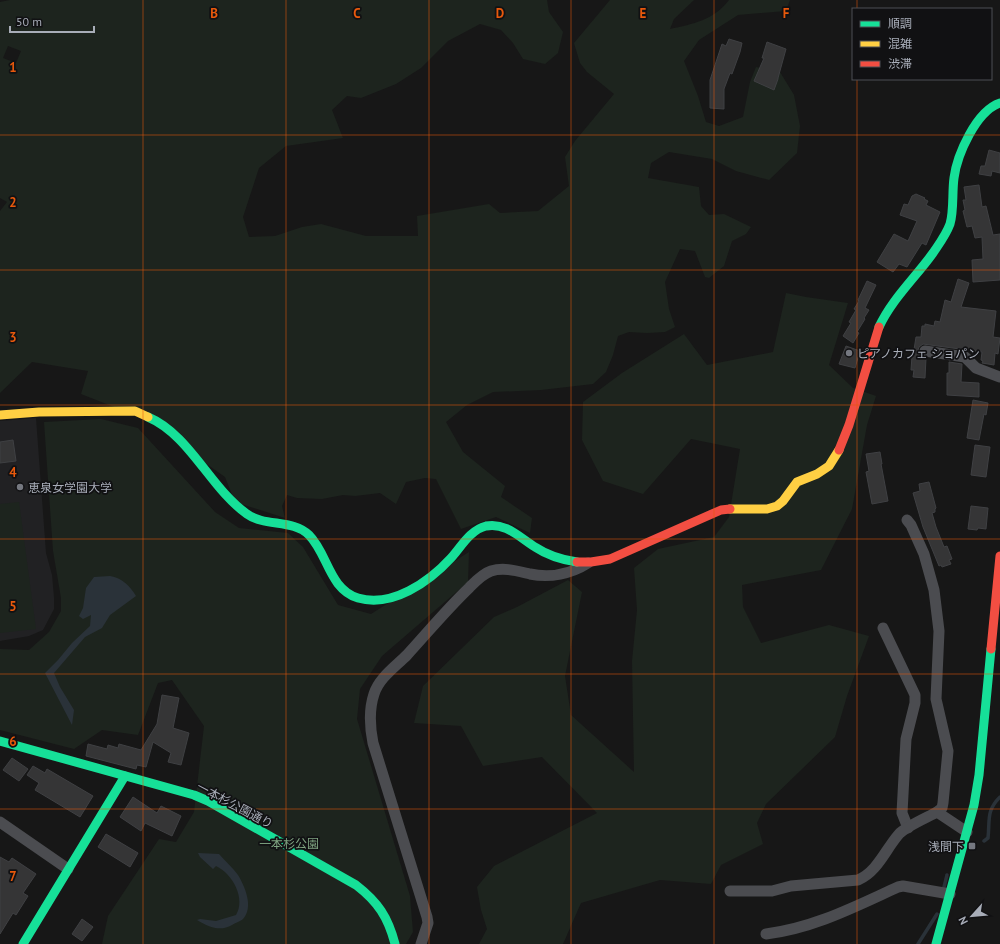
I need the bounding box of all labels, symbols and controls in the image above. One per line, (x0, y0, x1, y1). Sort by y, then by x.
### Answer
text: B (210, 5, 218, 22)
text: C (353, 5, 361, 22)
text: D (496, 5, 504, 22)
text: E (640, 5, 647, 22)
text: F (783, 5, 790, 22)
scale bar (10, 8, 94, 34)
legend (852, 8, 992, 80)
text: 50 m (16, 14, 42, 29)
text: 順調 (888, 16, 912, 31)
text: 混雑 (888, 36, 912, 51)
text: 渋滞 (888, 56, 912, 71)
text: 1 (9, 59, 17, 76)
text: 2 (9, 194, 17, 211)
text: 3 (9, 329, 17, 346)
place label: ピアノカフェ ショパン (857, 346, 980, 361)
marker: ピアノカフェ ショパン (844, 348, 854, 358)
text: 4 (9, 464, 17, 481)
place label: 恵泉女学園大学 (28, 480, 112, 495)
marker: 恵泉女学園大学 (15, 482, 25, 492)
text: 5 (9, 598, 17, 615)
text: 6 (9, 733, 17, 750)
street label: 一本杉公園通り (194, 779, 276, 831)
park label: 一本杉公園 (259, 836, 319, 851)
place label: 浅間下 (928, 839, 964, 854)
marker: 浅間下 (967, 841, 977, 851)
text: 7 (9, 868, 17, 885)
north arrow (952, 896, 992, 936)
text: N (955, 914, 971, 927)

